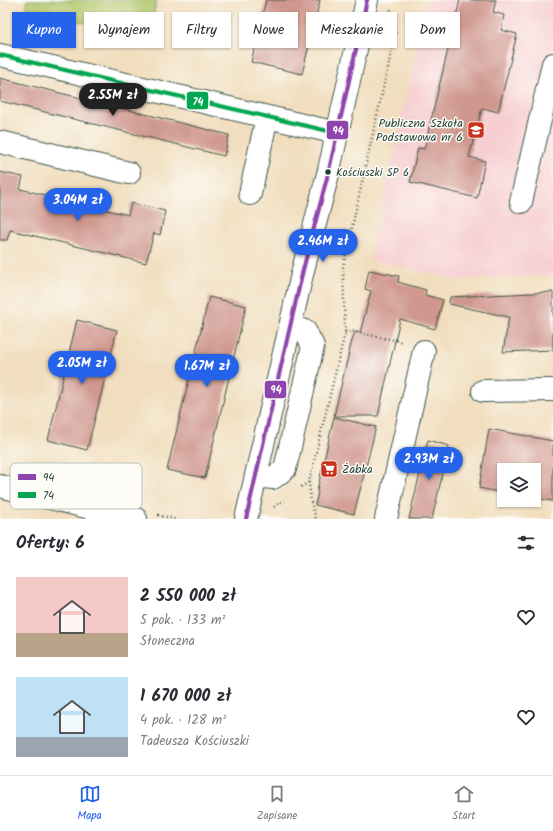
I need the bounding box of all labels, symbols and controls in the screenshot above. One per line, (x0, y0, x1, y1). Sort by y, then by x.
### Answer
chip: Kupno (12, 12, 76, 48)
chip: Wynajem (84, 12, 164, 48)
chip: Filtry (172, 12, 231, 48)
chip: Nowe (239, 12, 298, 48)
chip: Mieszkanie (306, 12, 397, 48)
chip: Dom (405, 12, 460, 48)
pin: 2.55M zł (72, 83, 154, 117)
text: 2.55M zł (88, 85, 138, 106)
line badge: 74 (186, 91, 209, 110)
text: 74 (192, 93, 204, 111)
place label: Publiczna Szkoła Podstawowa nr 6 (376, 114, 463, 147)
line badge: 94 (326, 120, 349, 140)
school or university icon: Publiczna Szkoła Podstawowa nr 6 (466, 120, 486, 140)
text: 94 (332, 122, 344, 140)
place label: Kościuszki SP 6 (336, 164, 409, 182)
marker: Kościuszki SP 6 (323, 167, 333, 177)
pin: 3.04M zł (37, 188, 119, 222)
text: 3.04M zł (53, 190, 103, 211)
pin: 2.46M zł (282, 229, 364, 263)
text: 2.46M zł (298, 231, 348, 252)
pin: 2.05M zł (41, 351, 123, 385)
text: 2.05M zł (57, 353, 107, 374)
pin: 1.67M zł (166, 354, 248, 388)
text: 1.67M zł (184, 356, 230, 377)
line badge: 94 (264, 380, 287, 399)
text: 94 (270, 381, 282, 399)
pin: 2.93M zł (388, 447, 470, 481)
text: 2.93M zł (404, 449, 454, 470)
supermarket icon: Żabka (319, 459, 339, 479)
place label: Żabka (342, 460, 373, 479)
legend (10, 463, 142, 509)
map controls (497, 463, 541, 507)
button: layers (497, 463, 541, 507)
text: 94 (43, 469, 54, 487)
text: 74 (43, 487, 54, 505)
text: Oferty: 6 (16, 530, 85, 557)
icon: filters (515, 532, 537, 554)
text: 2 550 000 zł (140, 583, 236, 610)
icon: home (48, 593, 96, 641)
icon: heart (515, 606, 537, 628)
text: 5 pok. · 133 m² (140, 610, 225, 631)
text: Słoneczna (140, 631, 195, 652)
text: 1 670 000 zł (140, 683, 232, 710)
icon: home (48, 693, 96, 741)
icon: heart (515, 706, 537, 728)
text: 4 pok. · 128 m² (140, 710, 226, 731)
text: Tadeusza Kościuszki (140, 731, 249, 752)
tab: Mapa (78, 783, 102, 825)
tab: Zapisane (257, 783, 297, 825)
tab: Start (452, 783, 475, 825)

